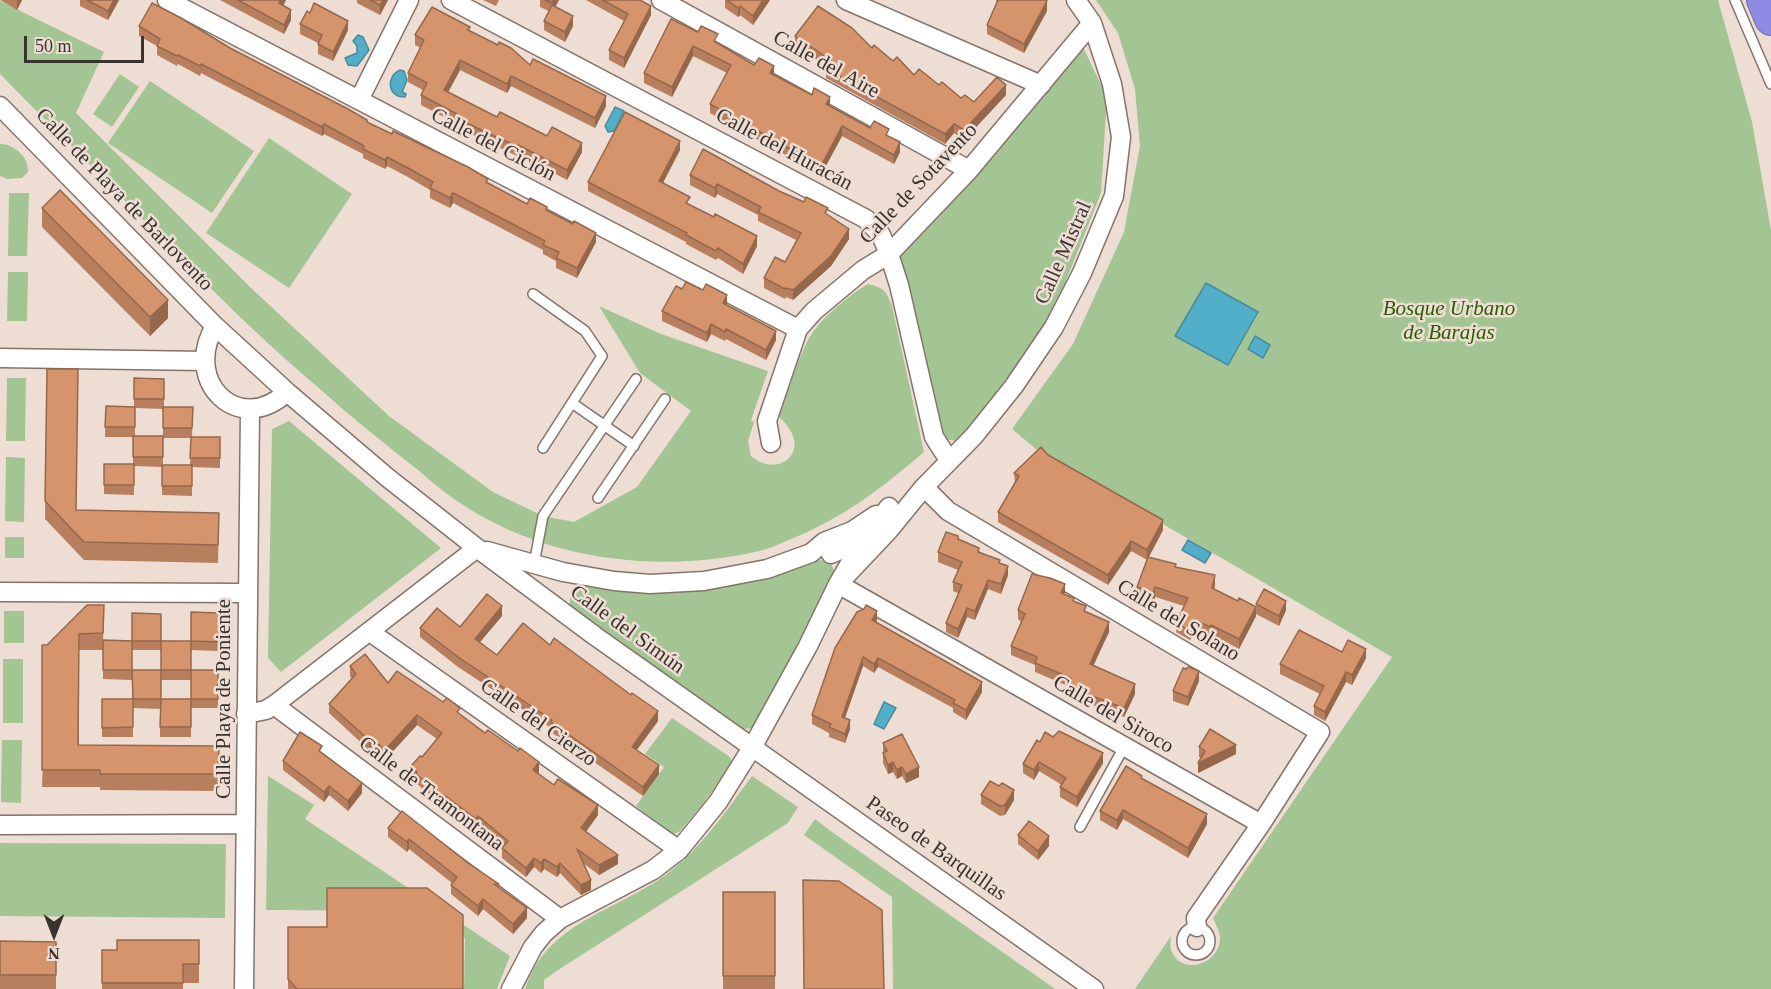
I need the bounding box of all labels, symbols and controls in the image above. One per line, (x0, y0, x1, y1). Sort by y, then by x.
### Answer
scale bar (27, 24, 147, 62)
street label: Calle del Aire (768, 25, 884, 105)
text: 50 m (35, 36, 72, 56)
street label: Calle de Playa de Barlovento (30, 103, 218, 297)
street label: Calle del Ciclón (426, 103, 560, 187)
street label: Calle del Huracán (711, 103, 857, 197)
street label: Calle de Sotavento (855, 118, 983, 250)
street label: Calle Mistral (1030, 198, 1098, 308)
park label: Bosque Urbano de Barajas (1383, 296, 1515, 346)
street label: Calle del Solano (1112, 574, 1244, 668)
street label: Calle del Simún (565, 580, 689, 680)
street label: Calle Playa de Poniente (211, 599, 237, 799)
street label: Calle del Siroco (1048, 670, 1178, 760)
street label: Calle del Cierzo (475, 674, 601, 772)
street label: Calle de Tramontana (353, 731, 509, 857)
street label: Paseo de Barquillas (861, 791, 1011, 907)
north arrow (24, 905, 84, 965)
text: N (48, 945, 60, 962)

